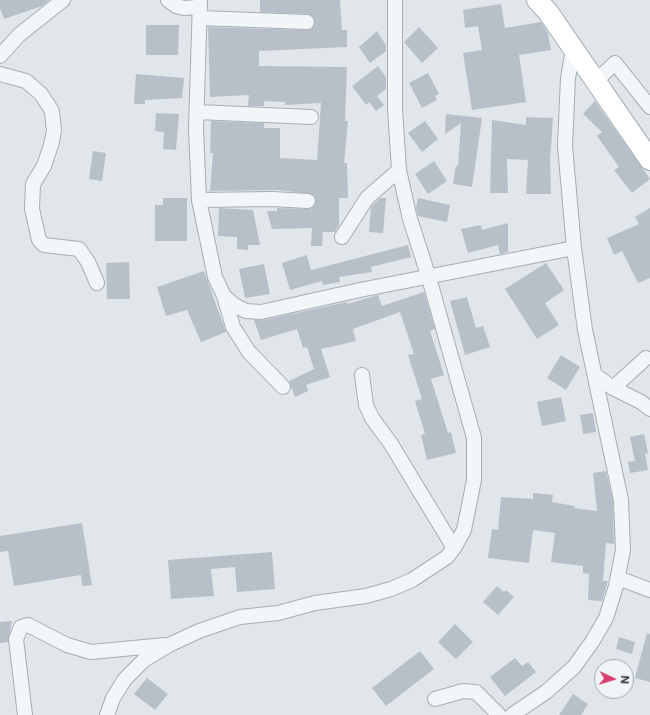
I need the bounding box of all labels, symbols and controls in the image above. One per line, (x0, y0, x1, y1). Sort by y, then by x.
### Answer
north arrow (594, 659, 634, 699)
text: N (618, 675, 632, 684)

